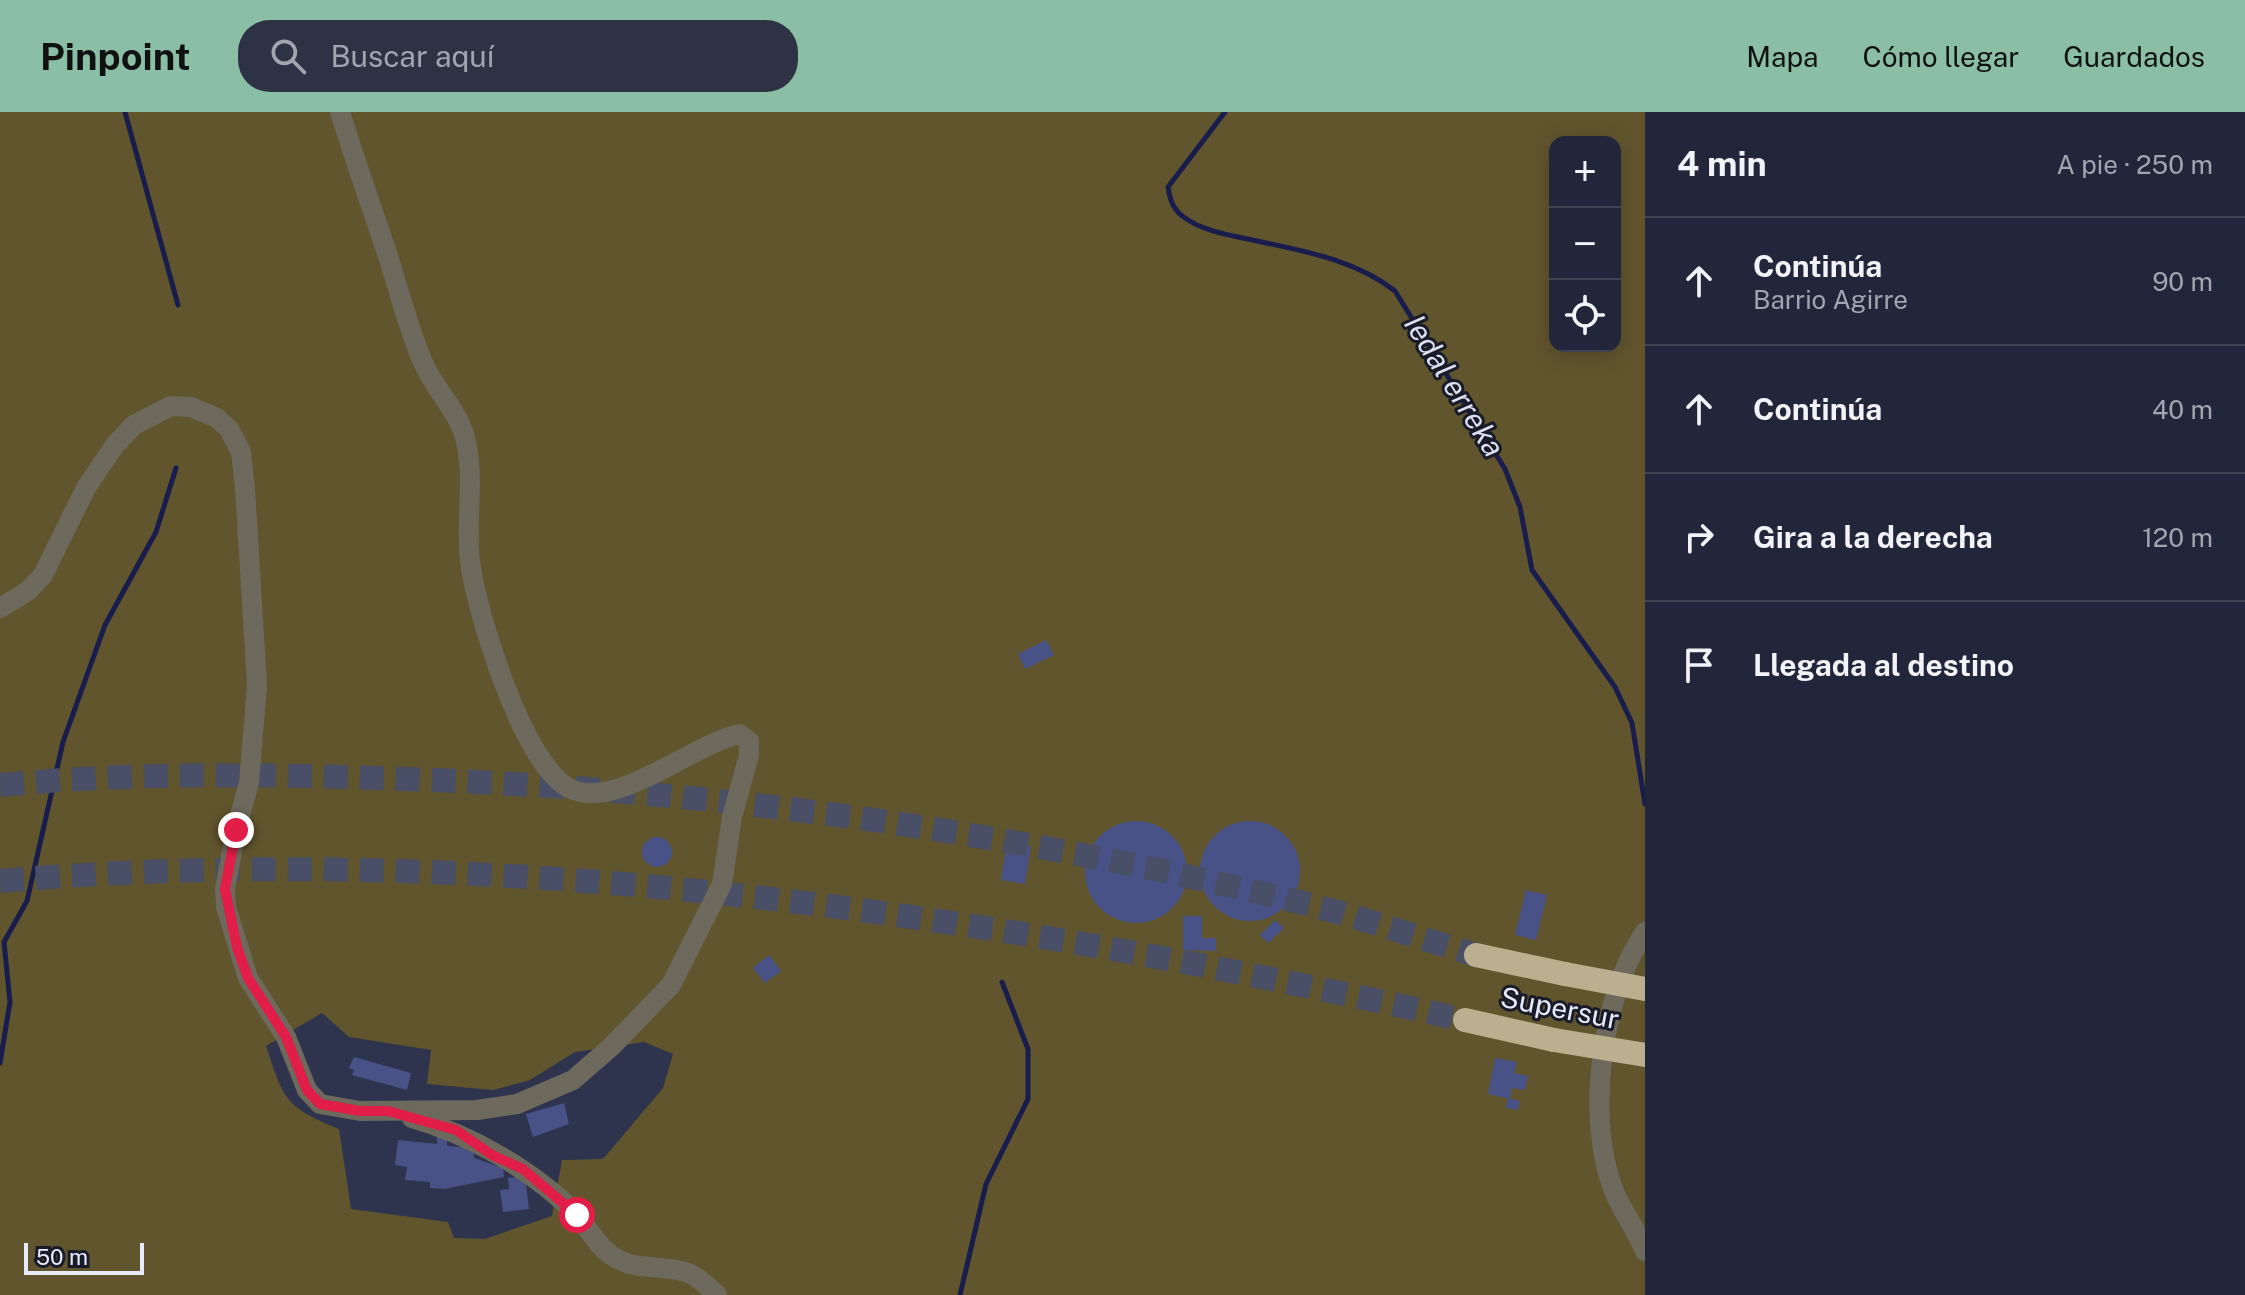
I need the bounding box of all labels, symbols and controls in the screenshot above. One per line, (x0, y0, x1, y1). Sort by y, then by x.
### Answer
search box (238, 20, 798, 92)
text: Pinpoint (40, 34, 190, 79)
icon: search (266, 34, 310, 78)
text: Buscar aquí (330, 38, 494, 74)
text: Mapa (1746, 40, 1818, 73)
text: Cómo llegar (1862, 40, 2019, 73)
text: Guardados (2063, 40, 2205, 73)
map controls (1549, 136, 1621, 352)
button: + (1549, 136, 1621, 208)
text: 4 min (1677, 144, 1767, 184)
text: A pie · 250 m (2056, 149, 2213, 180)
button: − (1549, 208, 1621, 280)
text: Continúa (1753, 248, 1882, 284)
icon: ahead (1677, 259, 1721, 303)
text: 90 m (2152, 266, 2213, 297)
button: locate (1549, 280, 1621, 352)
text: Barrio Agirre (1753, 284, 1908, 315)
water label: Iedal erreka (1397, 308, 1513, 463)
icon: ahead (1677, 387, 1721, 431)
text: Continúa (1753, 391, 1882, 427)
text: 40 m (2152, 394, 2213, 425)
icon: right (1677, 515, 1721, 559)
text: Gira a la derecha (1753, 519, 1993, 555)
text: 120 m (2142, 522, 2213, 553)
icon: arrive (1677, 643, 1721, 687)
text: Llegada al destino (1753, 647, 2014, 683)
route end (218, 812, 254, 848)
street label: Supersur (1498, 980, 1622, 1035)
route start (559, 1197, 595, 1233)
scale bar (24, 1239, 144, 1275)
text: 50 m (36, 1244, 88, 1270)

